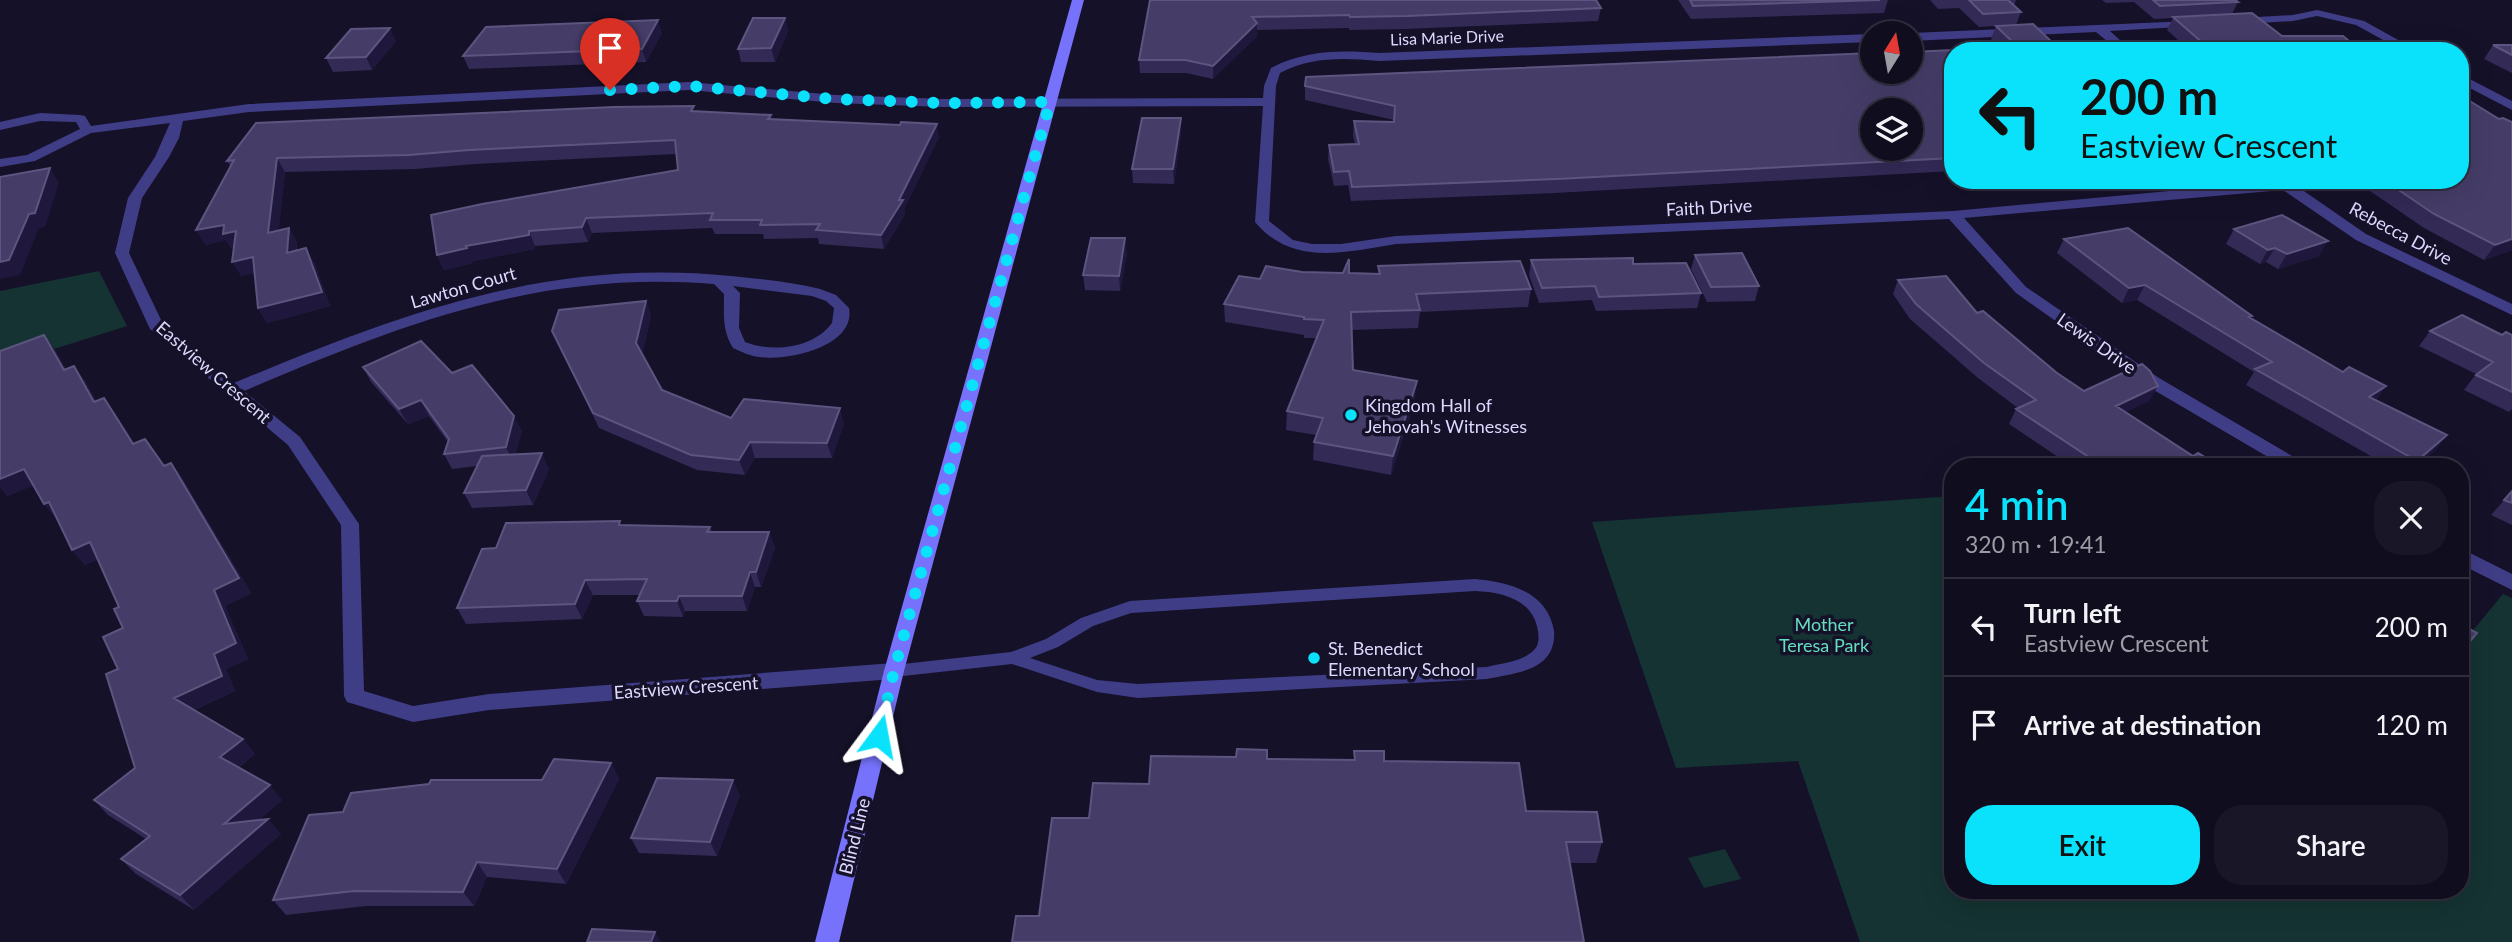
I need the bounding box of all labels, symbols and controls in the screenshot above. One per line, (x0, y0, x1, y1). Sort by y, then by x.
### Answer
pin (580, 18, 640, 90)
north arrow (1860, 21, 1923, 84)
map controls (1860, 21, 1923, 161)
street label: Lisa Marie Drive (1390, 26, 1504, 48)
icon: arrive (591, 29, 629, 67)
text: 200 m (2080, 67, 2218, 125)
icon: left (1965, 70, 2056, 161)
button: layers (1860, 98, 1923, 161)
text: Eastview Crescent (2080, 126, 2337, 165)
street label: Faith Drive (1665, 194, 1753, 220)
street label: Rebecca Drive (2346, 197, 2456, 269)
street label: Lawton Court (408, 261, 519, 313)
street label: Lewis Drive (2053, 308, 2141, 378)
street label: Eastview Crescent (152, 316, 276, 428)
place label: Kingdom Hall of Jehovah's Witnesses (1365, 394, 1527, 437)
marker: Kingdom Hall of Jehovah's Witnesses (1343, 407, 1359, 423)
text: 4 min (1965, 479, 2069, 529)
button: close (2374, 481, 2448, 555)
text: 320 m · 19:41 (1965, 530, 2107, 558)
text: Turn left (2024, 597, 2121, 629)
icon: left (1965, 608, 2003, 646)
text: 200 m (2375, 611, 2448, 643)
park label: Mother Teresa Park (1779, 613, 1870, 656)
text: Eastview Crescent (2024, 629, 2209, 657)
place label: St. Benedict Elementary School (1328, 637, 1475, 680)
marker: St. Benedict Elementary School (1306, 650, 1322, 666)
street label: Eastview Crescent (613, 671, 759, 703)
position arrow (842, 699, 916, 773)
icon: arrive (1965, 706, 2003, 744)
text: Arrive at destination (2024, 709, 2261, 741)
text: 120 m (2375, 709, 2448, 741)
street label: Blind Line (834, 796, 874, 876)
button: Exit (1965, 805, 2200, 885)
button: Share (2214, 805, 2448, 885)

